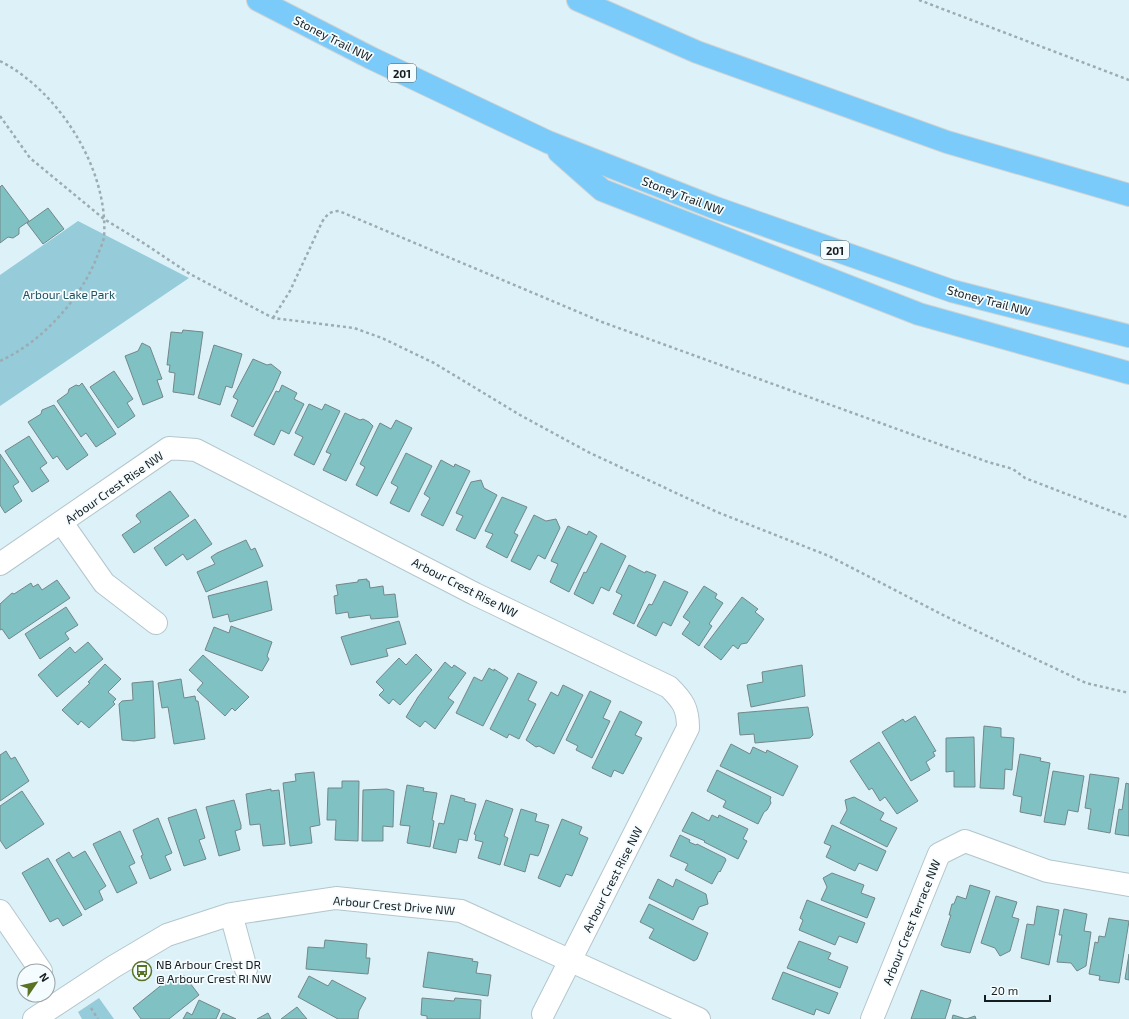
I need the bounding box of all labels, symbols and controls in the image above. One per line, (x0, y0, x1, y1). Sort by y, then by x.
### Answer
street label: Stoney Trail NW (292, 12, 374, 64)
road number: 201 (388, 64, 416, 82)
street label: Stoney Trail NW (640, 173, 726, 217)
road number: 201 (821, 241, 849, 259)
street label: Stoney Trail NW (946, 282, 1032, 318)
park label: Arbour Lake Park (23, 287, 115, 301)
street label: Arbour Crest Rise NW (62, 448, 166, 526)
street label: Arbour Crest Rise NW (410, 554, 520, 620)
street label: Arbour Crest Rise NW (579, 824, 645, 934)
street label: Arbour Crest Terrace NW (879, 857, 943, 987)
street label: Arbour Crest Drive NW (332, 893, 456, 917)
place label: NB Arbour Crest DR @ Arbour Crest RI NW (156, 957, 271, 985)
bus stop icon: NB Arbour Crest DR @ Arbour Crest RI NW (131, 960, 153, 982)
north arrow (16, 963, 56, 1003)
text: N (37, 970, 52, 984)
scale bar (985, 977, 1050, 1003)
text: 20 m (991, 983, 1018, 997)

